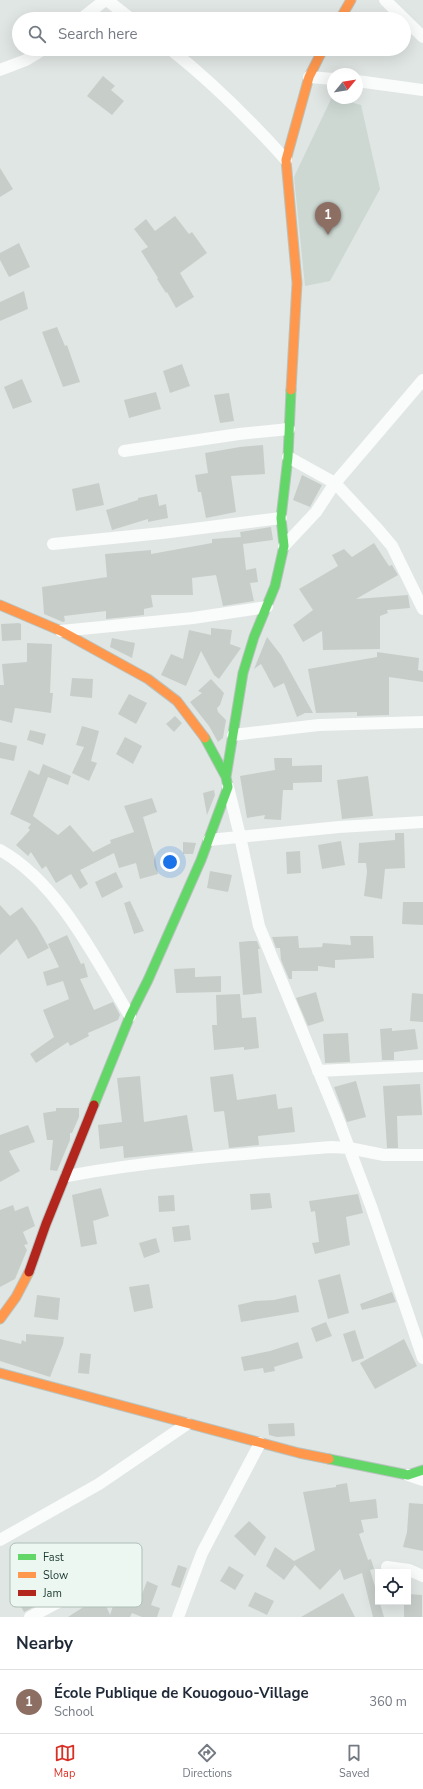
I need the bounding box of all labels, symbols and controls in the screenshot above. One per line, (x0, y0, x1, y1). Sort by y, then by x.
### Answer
search box (12, 12, 411, 56)
icon: search (26, 23, 48, 45)
text: Search here (58, 24, 138, 44)
north arrow (327, 68, 363, 104)
pin: 1 (315, 202, 341, 235)
your location (160, 852, 180, 872)
legend (10, 1543, 142, 1607)
text: Fast (43, 1550, 64, 1565)
text: Slow (43, 1568, 68, 1583)
map controls (375, 1569, 411, 1605)
button: locate (375, 1569, 411, 1605)
text: Jam (42, 1586, 62, 1601)
text: Nearby (16, 1632, 73, 1655)
text: École Publique de Kouogouo-Village (54, 1683, 309, 1703)
text: 1 (25, 1693, 33, 1711)
text: 360 m (369, 1693, 407, 1711)
text: School (54, 1703, 94, 1721)
tab: Map (54, 1742, 76, 1781)
tab: Directions (183, 1742, 232, 1781)
tab: Saved (339, 1742, 369, 1781)

